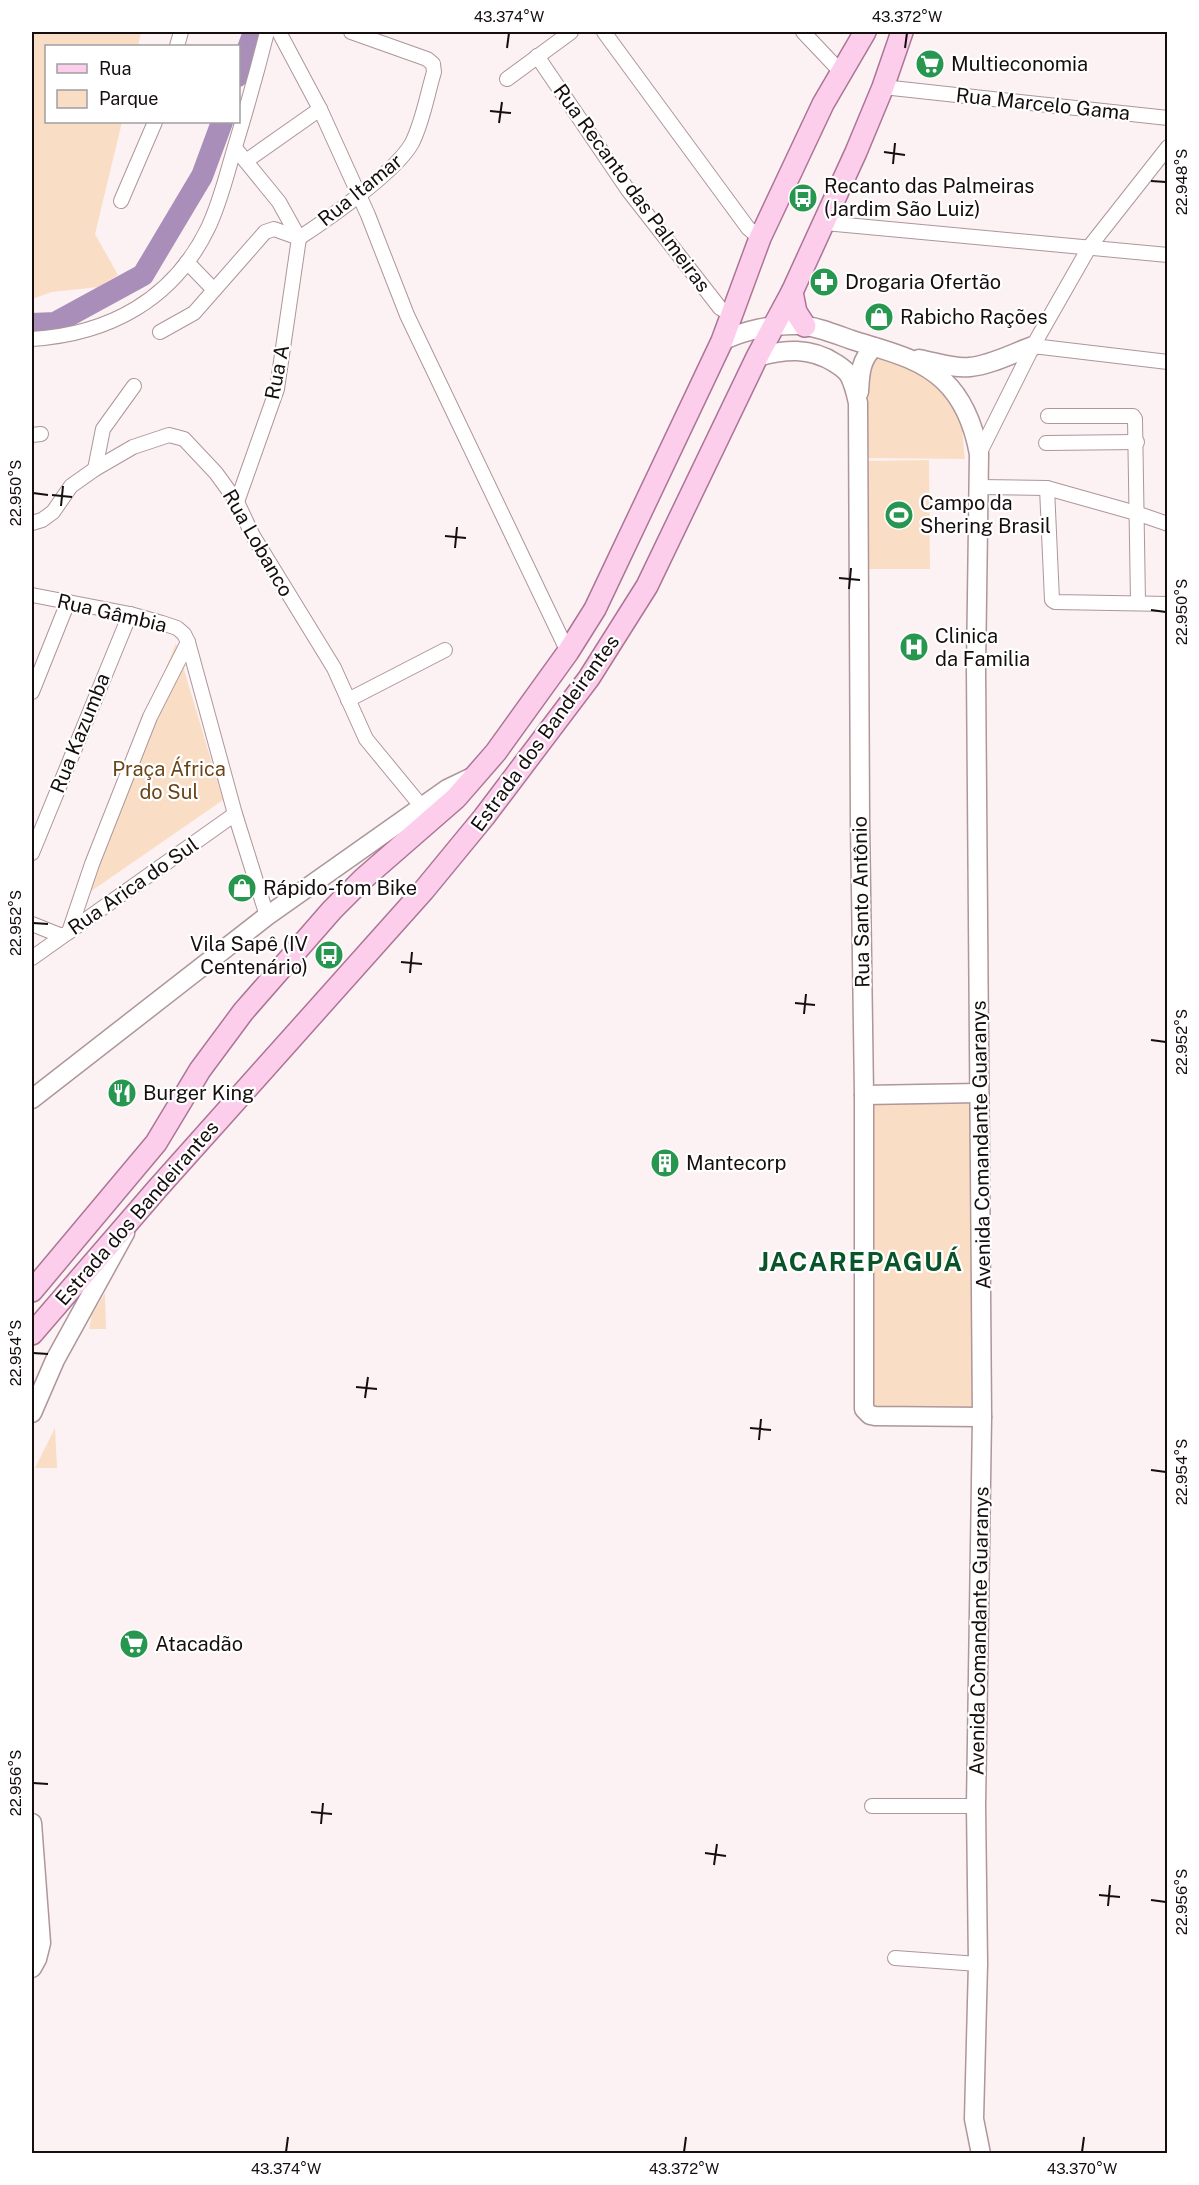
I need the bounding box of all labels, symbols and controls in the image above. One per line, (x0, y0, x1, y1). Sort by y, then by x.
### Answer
text: 43.374°W (474, 8, 544, 25)
text: 43.372°W (872, 8, 942, 25)
legend (45, 45, 240, 123)
supermarket icon: Multieconomia (914, 48, 946, 80)
place label: Multieconomia (951, 52, 1088, 76)
text: Rua (99, 58, 131, 79)
street label: Rua Recanto das Palmeiras (548, 79, 716, 297)
street label: Rua Marcelo Gama (955, 83, 1131, 125)
text: Parque (99, 88, 159, 109)
street label: Rua Itamar (313, 149, 407, 231)
text: 22.948°S (1173, 149, 1190, 215)
place label: Recanto das Palmeiras (Jardim São Luiz) (824, 174, 1034, 221)
bus stop icon: Recanto das Palmeiras (Jardim São Luiz) (787, 182, 819, 214)
pharmacy icon: Drogaria Ofertão (808, 266, 840, 298)
place label: Drogaria Ofertão (845, 270, 1001, 294)
shop icon: Rabicho Rações (863, 301, 895, 333)
place label: Rabicho Rações (900, 305, 1048, 329)
street label: Rua A (260, 343, 294, 401)
text: 22.950°S (7, 460, 24, 526)
street label: Rua Lobanco (218, 485, 298, 601)
place label: Campo da Shering Brasil (920, 491, 1051, 538)
sports icon: Campo da Shering Brasil (883, 499, 915, 531)
text: 22.950°S (1173, 579, 1190, 645)
street label: Rua Gâmbia (55, 589, 169, 637)
place label: Clinica da Familia (935, 624, 1030, 671)
street label: Estrada dos Bandeirantes (466, 630, 624, 836)
hospital icon: Clinica da Familia (898, 631, 930, 663)
street label: Rua Kazumba (45, 670, 115, 796)
park label: Praça África do Sul (112, 756, 226, 804)
street label: Rua Santo Antônio (848, 816, 874, 988)
street label: Rua Arica do Sul (63, 832, 203, 940)
shop icon: Rápido-fom Bike (226, 872, 258, 904)
place label: Rápido-fom Bike (263, 876, 417, 900)
text: 22.952°S (7, 890, 24, 956)
place label: Vila Sapê (IV Centenário) (190, 932, 308, 979)
bus stop icon: Vila Sapê (IV Centenário) (313, 939, 345, 971)
street label: Avenida Comandante Guaranys (966, 1000, 996, 1290)
text: 22.952°S (1173, 1009, 1190, 1075)
restaurant icon: Burger King (106, 1077, 138, 1109)
place label: Burger King (143, 1081, 254, 1105)
street label: Estrada dos Bandeirantes (50, 1116, 224, 1310)
building icon: Mantecorp (649, 1147, 681, 1179)
place label: Mantecorp (686, 1151, 787, 1175)
district label: JACAREPAGUÁ (758, 1246, 964, 1277)
text: 22.954°S (7, 1320, 24, 1386)
text: 22.954°S (1173, 1439, 1190, 1505)
street label: Avenida Comandante Guaranys (964, 1486, 994, 1776)
supermarket icon: Atacadão (118, 1628, 150, 1660)
place label: Atacadão (155, 1632, 243, 1656)
text: 22.956°S (7, 1750, 24, 1816)
text: 22.956°S (1173, 1869, 1190, 1935)
text: 43.374°W (251, 2160, 321, 2177)
text: 43.372°W (649, 2160, 719, 2177)
text: 43.370°W (1047, 2160, 1117, 2177)

